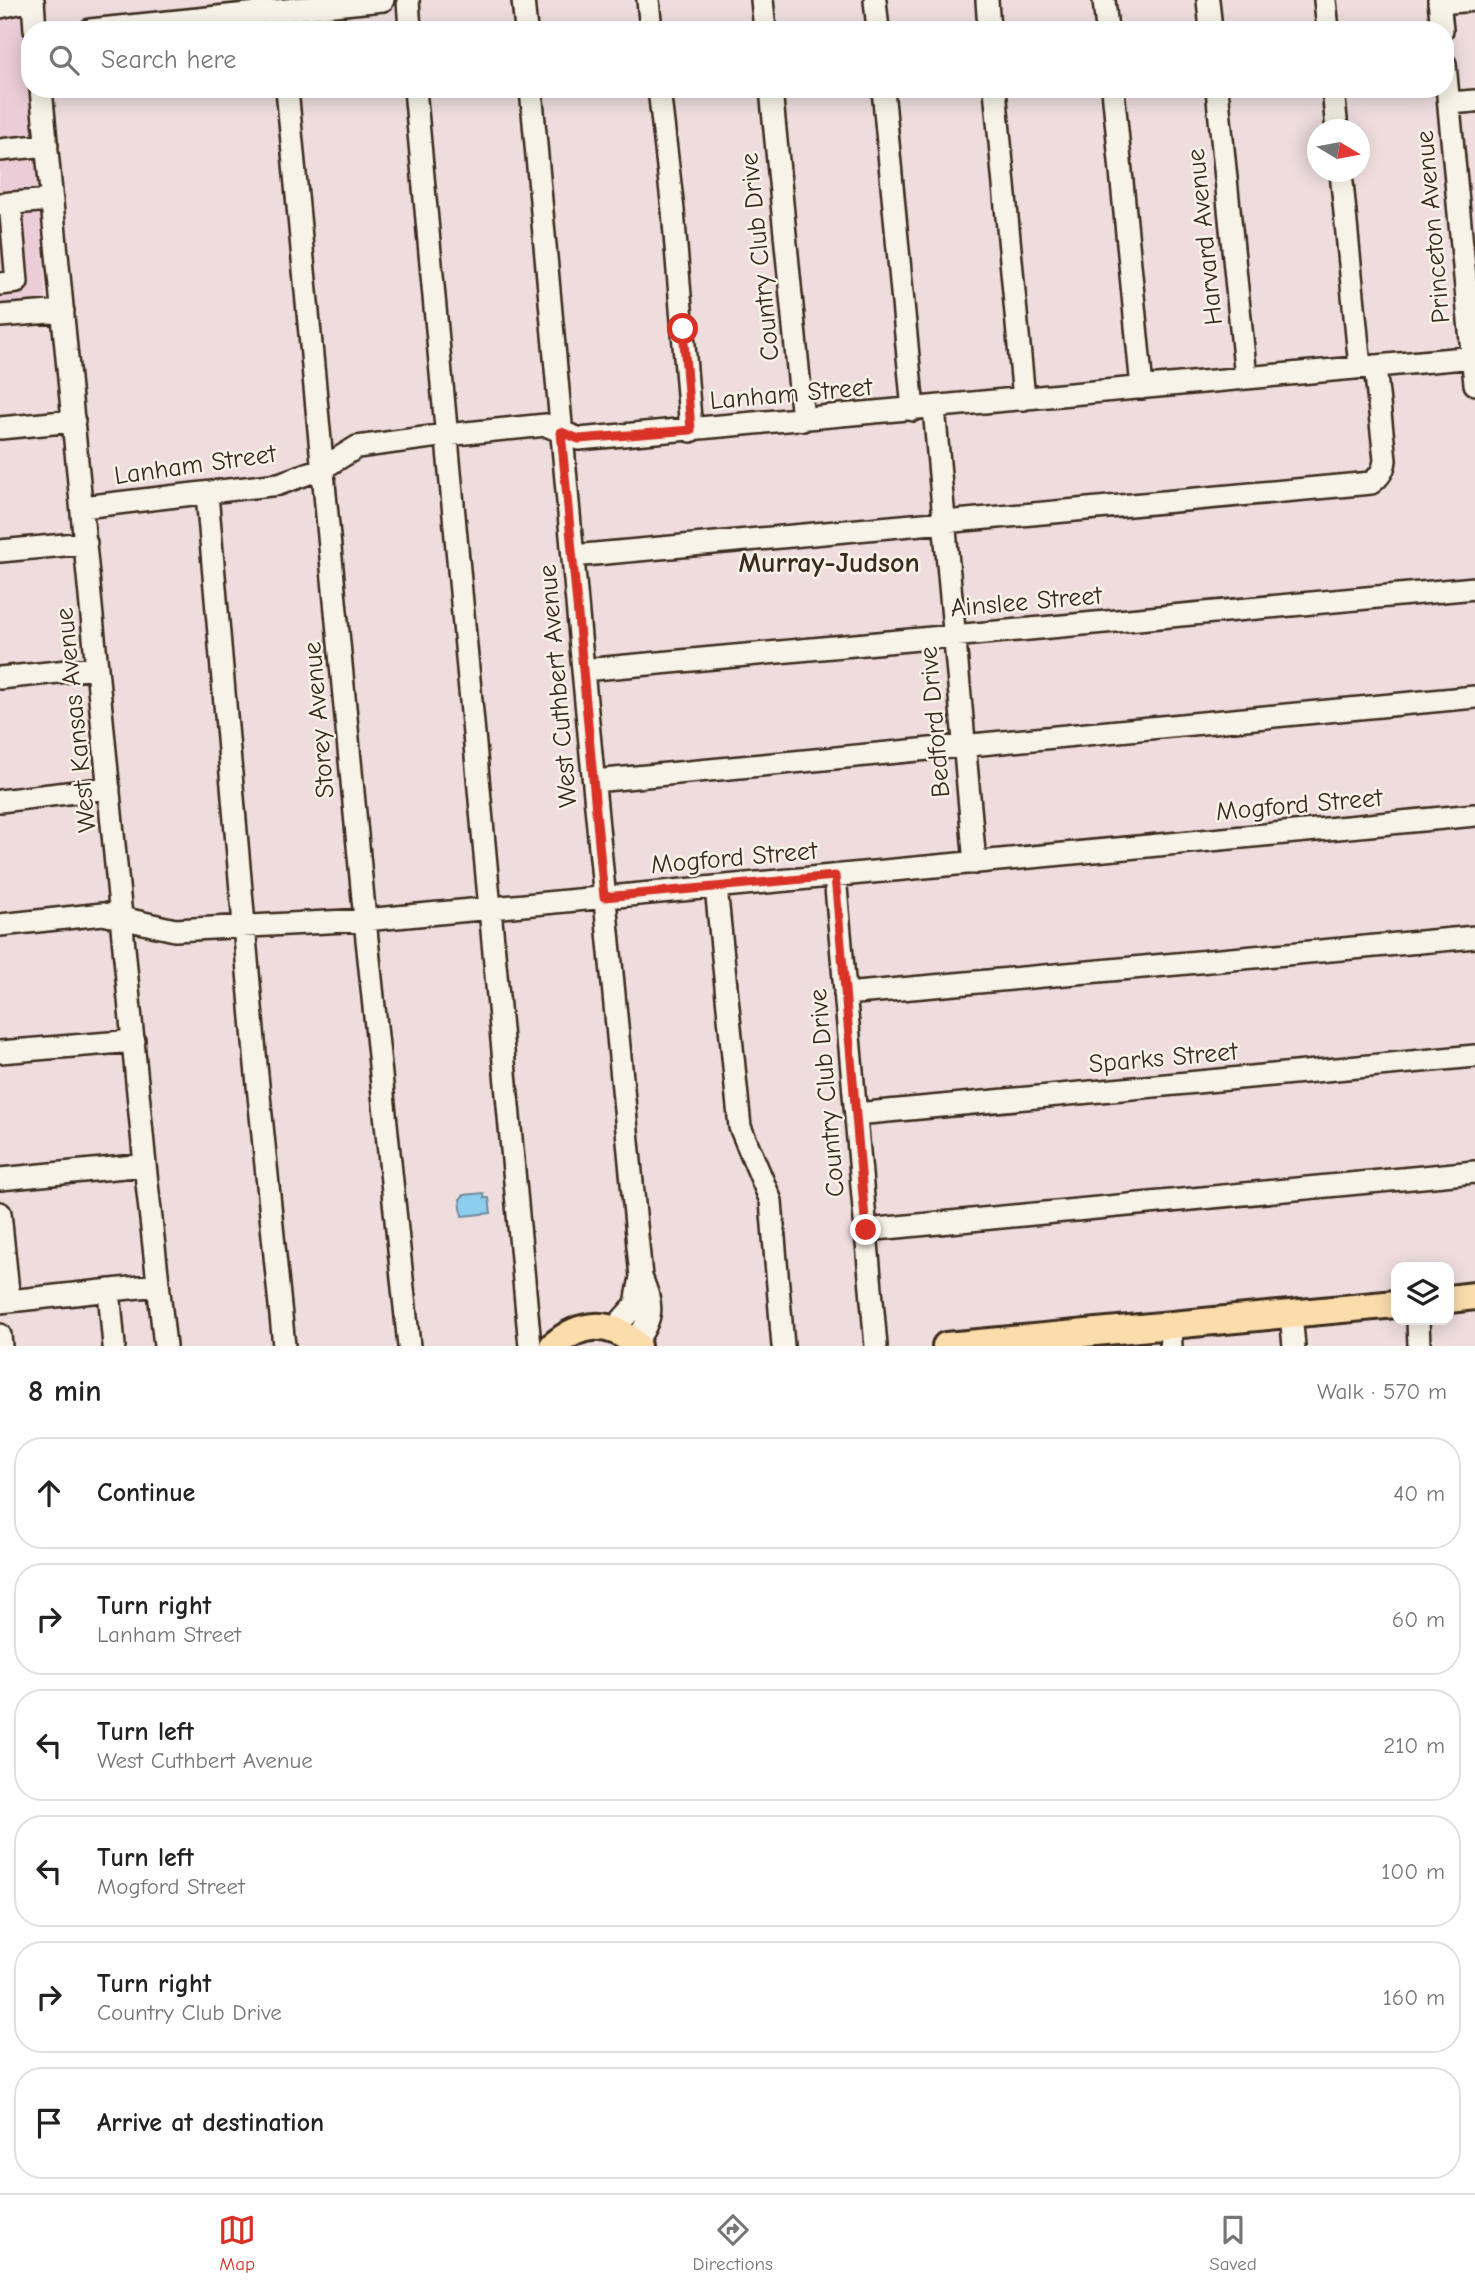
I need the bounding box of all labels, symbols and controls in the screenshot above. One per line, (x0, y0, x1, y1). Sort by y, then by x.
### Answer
search box (21, 21, 1454, 98)
icon: search (45, 41, 83, 79)
text: Search here (101, 45, 236, 75)
north arrow (1307, 119, 1370, 182)
street label: Princeton Avenue (1410, 129, 1456, 325)
street label: Harvard Avenue (1181, 147, 1229, 327)
street label: Country Club Drive (734, 151, 786, 362)
route start (667, 313, 698, 344)
street label: Lanham Street (709, 372, 875, 416)
street label: Lanham Street (112, 439, 279, 491)
district label: Murray-Judson (738, 547, 920, 579)
street label: West Cuthbert Avenue (532, 563, 584, 809)
street label: Ainslee Street (949, 580, 1105, 624)
street label: West Kansas Avenue (49, 606, 103, 834)
street label: Storey Avenue (297, 640, 341, 799)
street label: Bedford Drive (913, 645, 957, 799)
street label: Mogford Street (1215, 783, 1385, 827)
street label: Mogford Street (650, 836, 820, 880)
street label: Country Club Drive (803, 988, 851, 1198)
street label: Sparks Street (1088, 1036, 1240, 1079)
route end (850, 1214, 881, 1245)
map controls (1391, 1262, 1454, 1325)
button: layers (1391, 1262, 1454, 1325)
text: 8 min (28, 1374, 102, 1409)
text: Walk · 570 m (1317, 1378, 1447, 1405)
icon: ahead (30, 1474, 68, 1512)
text: Continue (97, 1478, 195, 1508)
text: 40 m (1393, 1480, 1445, 1507)
text: Turn right (97, 1591, 211, 1621)
icon: right (30, 1600, 68, 1638)
text: 60 m (1392, 1606, 1445, 1633)
text: Lanham Street (97, 1621, 241, 1648)
text: Turn left (97, 1717, 194, 1747)
icon: left (30, 1726, 68, 1764)
text: 210 m (1383, 1732, 1445, 1759)
text: West Cuthbert Avenue (97, 1747, 313, 1774)
text: Turn left (97, 1843, 194, 1873)
icon: left (30, 1852, 68, 1890)
text: 100 m (1381, 1858, 1445, 1885)
text: Mogford Street (97, 1873, 245, 1900)
text: Turn right (97, 1969, 211, 1999)
icon: right (30, 1978, 68, 2016)
text: 160 m (1383, 1984, 1445, 2011)
text: Country Club Drive (97, 1999, 282, 2026)
icon: arrive (30, 2104, 68, 2142)
text: Arrive at destination (97, 2108, 324, 2138)
tab: Map (218, 2211, 256, 2275)
tab: Directions (693, 2211, 773, 2275)
tab: Saved (1209, 2211, 1257, 2275)

